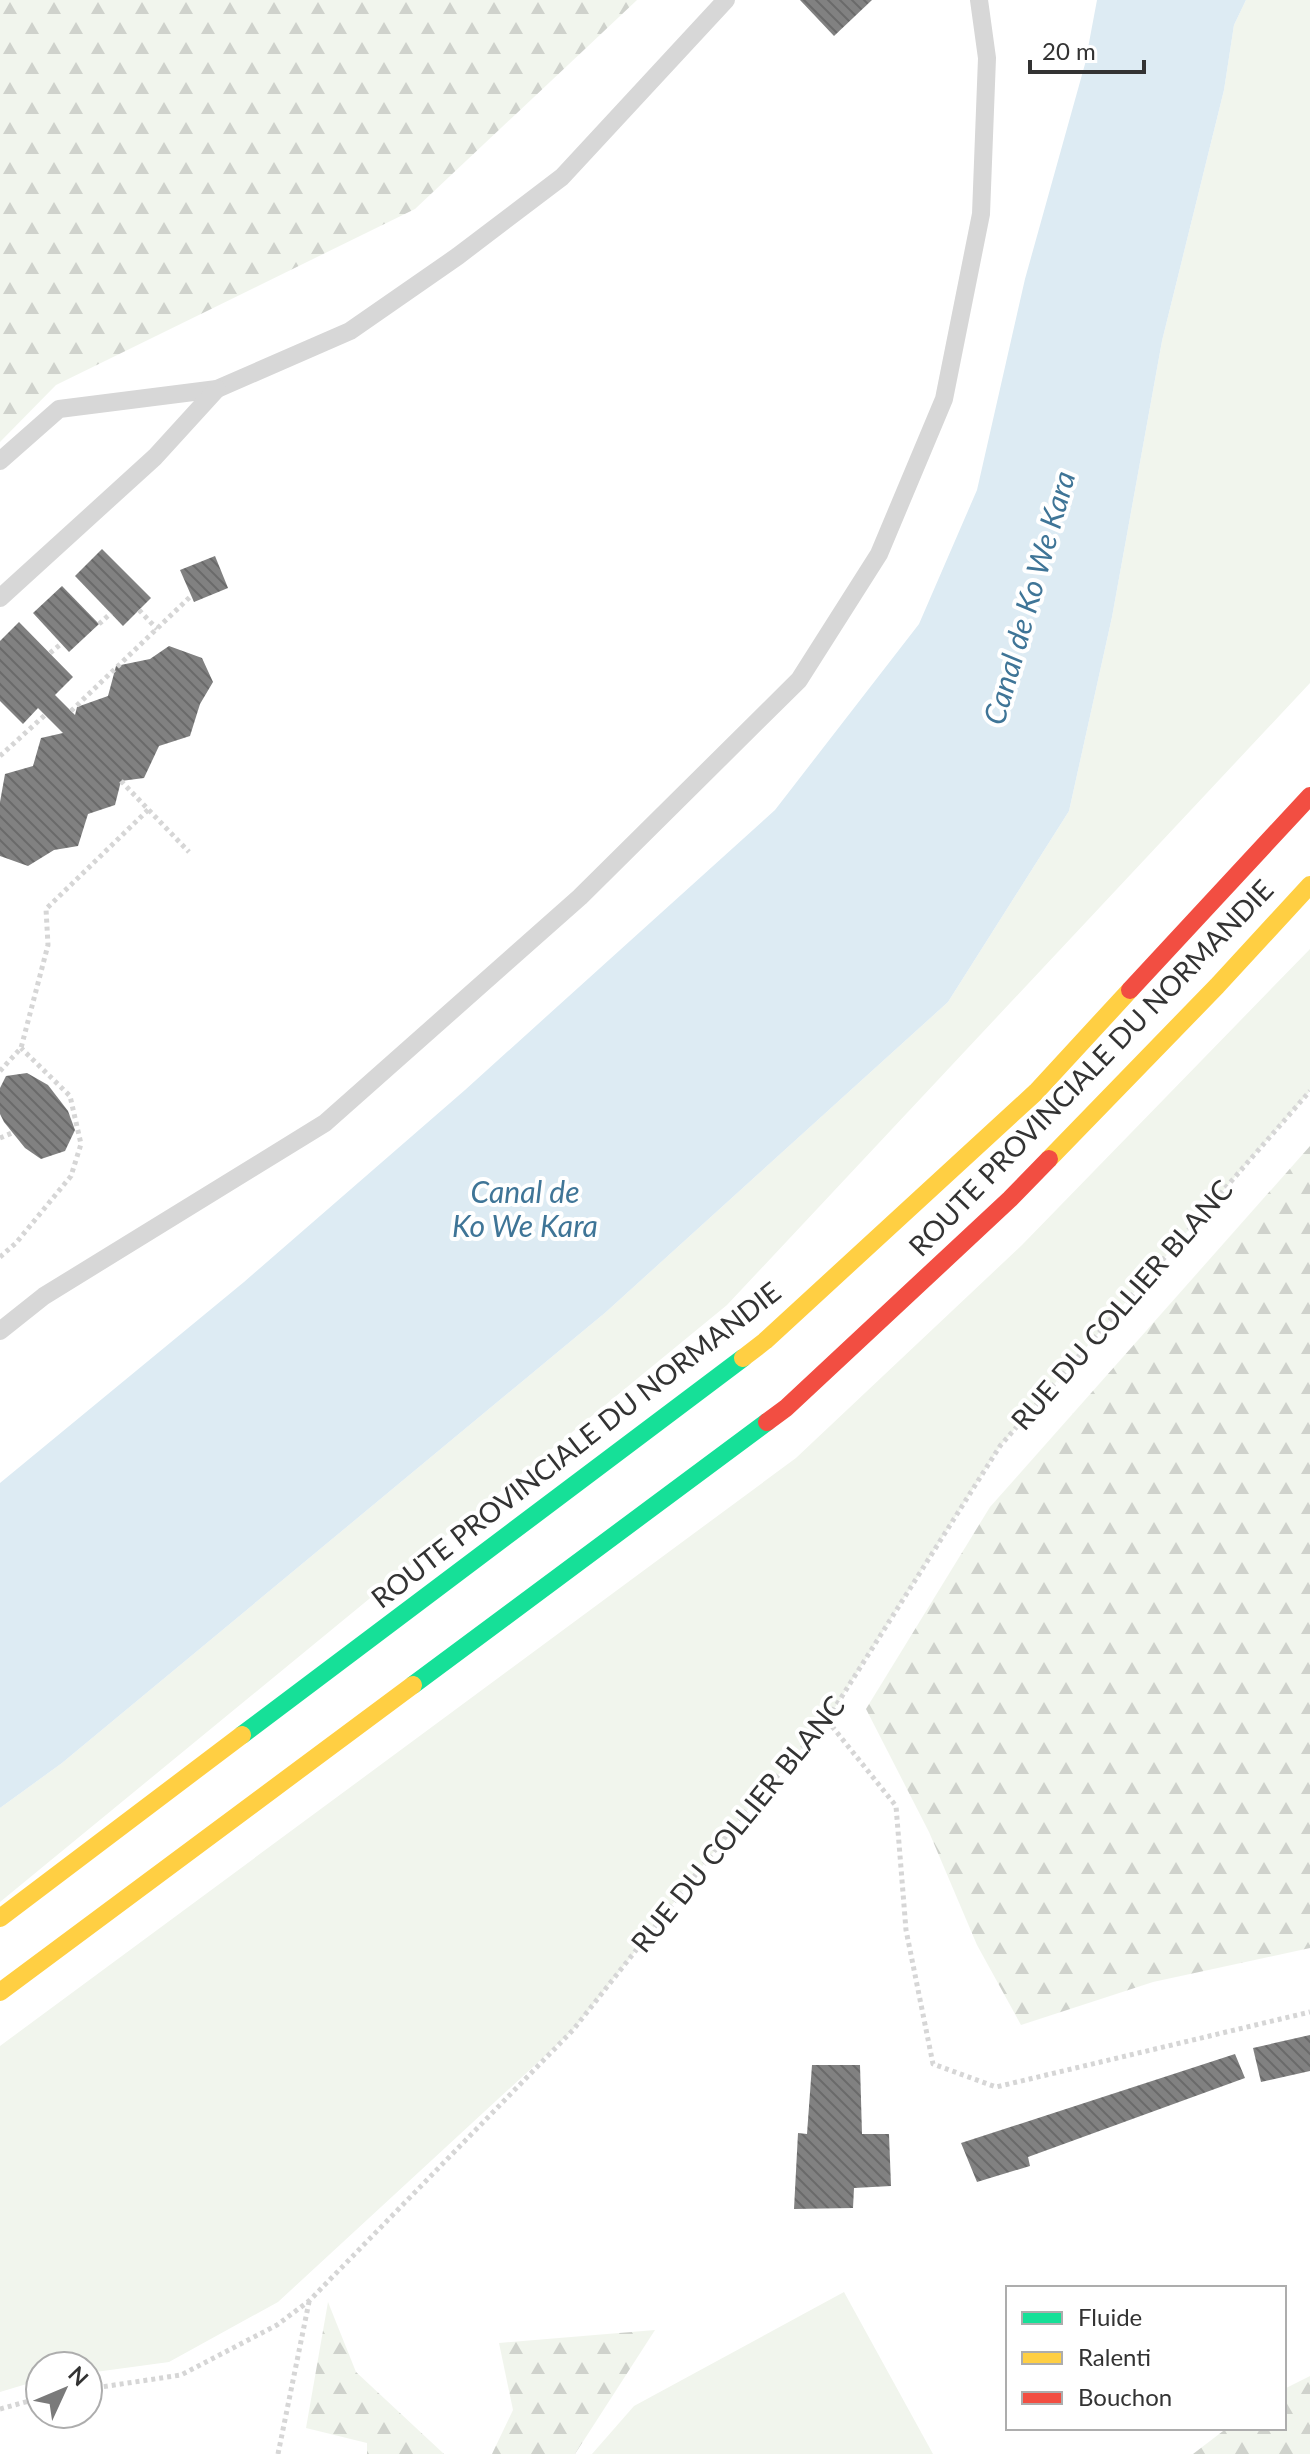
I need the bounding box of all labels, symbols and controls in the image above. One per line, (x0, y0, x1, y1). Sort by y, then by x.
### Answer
scale bar (1030, 24, 1144, 74)
text: 20 m (1042, 36, 1096, 65)
water label: Canal de Ko We Kara (975, 467, 1081, 728)
street label: ROUTE PROVINCIALE DU NORMANDIE (901, 872, 1280, 1262)
street label: RUE DU COLLIER BLANC (1003, 1172, 1239, 1436)
water label: Canal de Ko We Kara (452, 1173, 598, 1243)
street label: ROUTE PROVINCIALE DU NORMANDIE (364, 1274, 787, 1614)
street label: RUE DU COLLIER BLANC (623, 1688, 851, 1958)
legend (1006, 2286, 1286, 2430)
text: Fluide (1078, 2302, 1142, 2331)
text: Ralenti (1078, 2342, 1151, 2371)
north arrow (24, 2350, 104, 2430)
text: N (63, 2360, 94, 2391)
text: Bouchon (1078, 2382, 1172, 2411)

